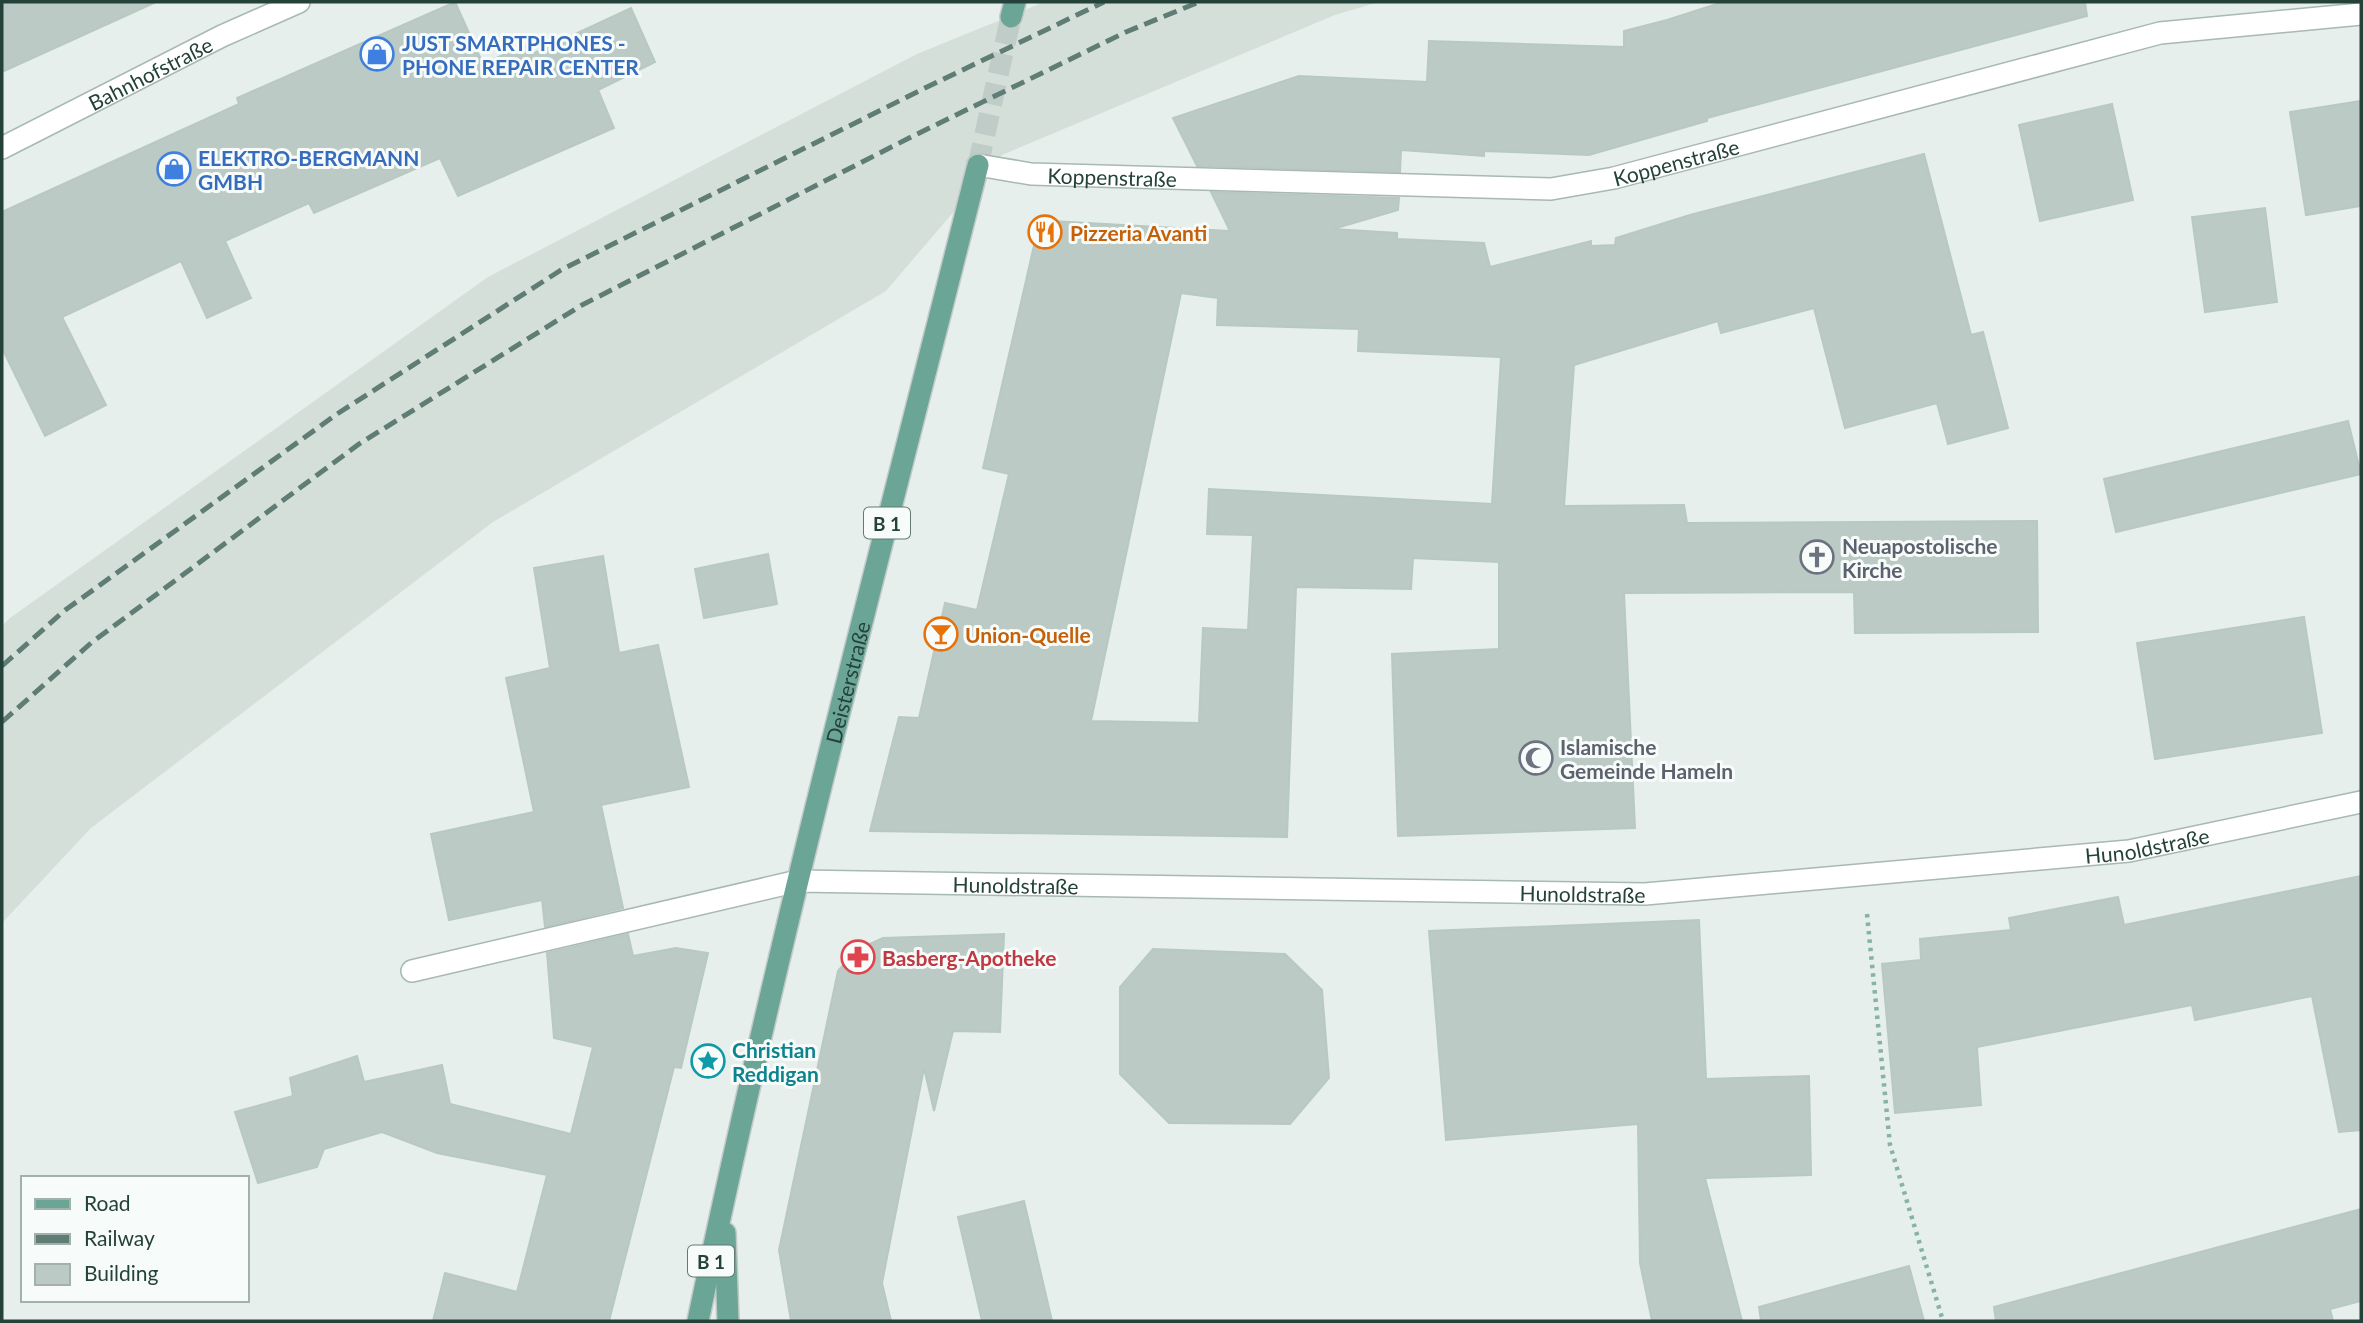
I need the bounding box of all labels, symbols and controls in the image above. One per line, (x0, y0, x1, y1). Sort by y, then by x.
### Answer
place label: JUST SMARTPHONES - PHONE REPAIR CENTER (402, 30, 639, 79)
street label: Bahnhofstraße (84, 31, 216, 115)
shop icon: JUST SMARTPHONES - PHONE REPAIR CENTER (358, 35, 396, 73)
street label: Koppenstraße (1610, 133, 1742, 190)
place label: ELEKTRO-BERGMANN GMBH (198, 145, 419, 194)
shop icon: ELEKTRO-BERGMANN GMBH (155, 150, 193, 188)
street label: Koppenstraße (1047, 162, 1177, 191)
restaurant icon: Pizzeria Avanti (1026, 213, 1064, 251)
place label: Pizzeria Avanti (1070, 220, 1207, 245)
road number: B 1 (864, 508, 910, 538)
place label: Neuapostolische Kirche (1842, 533, 1998, 582)
church icon: Neuapostolische Kirche (1798, 538, 1836, 576)
bar icon: Union-Quelle (922, 615, 960, 653)
street label: Deisterstraße (820, 618, 874, 746)
place label: Union-Quelle (965, 622, 1091, 647)
place label: Islamische Gemeinde Hameln (1560, 734, 1733, 783)
mosque icon: Islamische Gemeinde Hameln (1517, 739, 1555, 777)
street label: Hunoldstraße (2084, 822, 2211, 867)
street label: Hunoldstraße (953, 871, 1079, 898)
street label: Hunoldstraße (1519, 880, 1646, 907)
pharmacy icon: Basberg-Apotheke (839, 938, 877, 976)
place label: Basberg-Apotheke (882, 945, 1056, 970)
place label: Christian Reddigan (732, 1037, 819, 1086)
place icon: Christian Reddigan (689, 1042, 727, 1080)
legend (21, 1176, 248, 1302)
text: Road (84, 1190, 131, 1215)
text: Railway (84, 1225, 155, 1250)
road number: B 1 (688, 1246, 734, 1276)
text: Building (84, 1260, 159, 1285)

